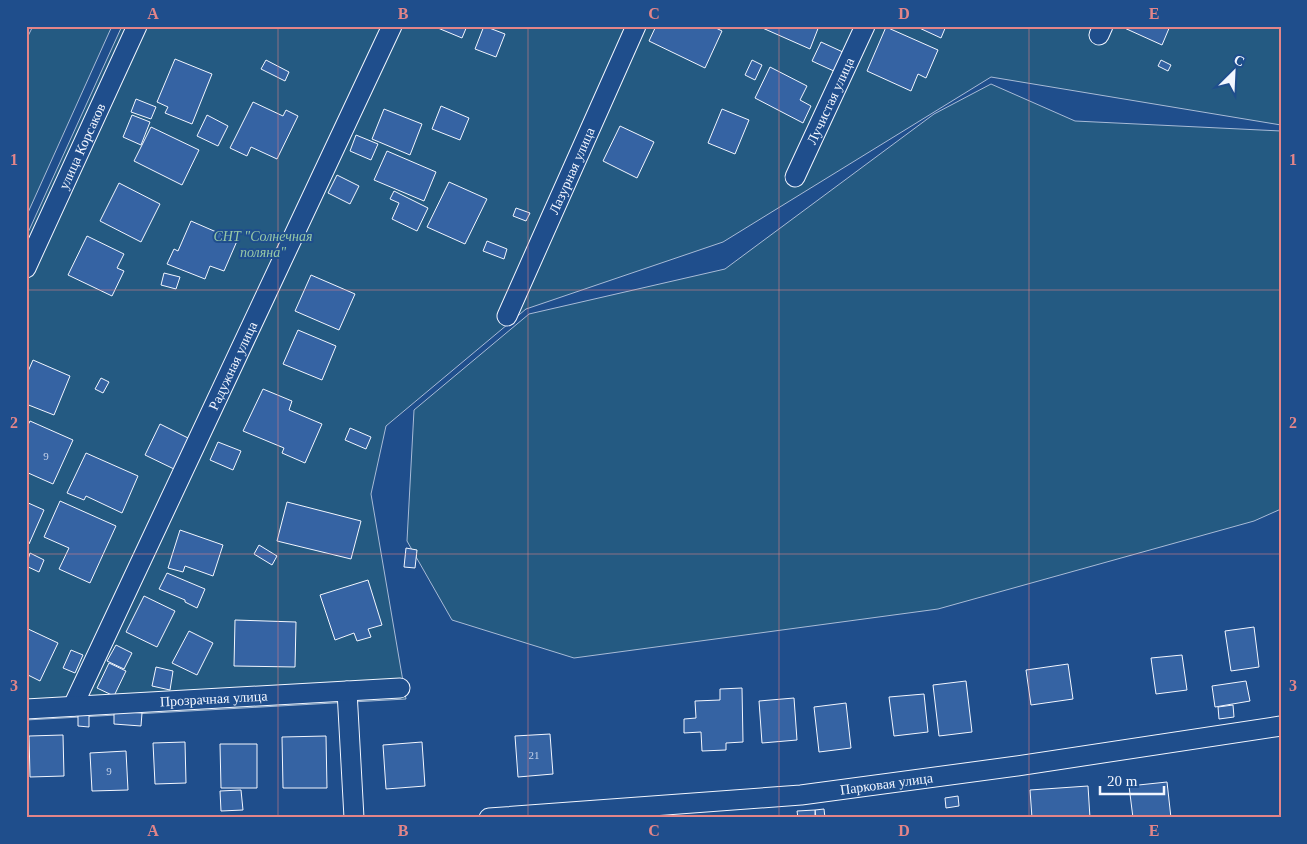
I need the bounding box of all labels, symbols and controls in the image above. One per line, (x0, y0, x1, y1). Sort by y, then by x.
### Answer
text: A (147, 5, 159, 22)
text: B (398, 5, 409, 22)
text: C (648, 5, 660, 22)
text: D (898, 5, 910, 22)
text: E (1149, 5, 1159, 22)
north arrow (1210, 48, 1260, 98)
text: С (1231, 52, 1247, 69)
street label: Лучистая улица (804, 54, 857, 147)
street label: улица Корсаков (56, 100, 108, 192)
street label: Лазурная улица (546, 124, 598, 216)
text: 1 (10, 151, 18, 168)
text: 1 (1289, 151, 1297, 168)
park label: СНТ "Солнечная поляна" (214, 229, 312, 260)
street label: Радужная улица (206, 318, 260, 412)
text: 2 (10, 414, 18, 431)
text: 2 (1289, 414, 1297, 431)
house number: 9 (43, 450, 49, 462)
text: 3 (10, 677, 18, 694)
text: 3 (1289, 677, 1297, 694)
street label: Прозрачная улица (160, 688, 269, 709)
house number: 21 (529, 749, 540, 761)
scale bar (1100, 764, 1163, 796)
house number: 9 (106, 765, 112, 777)
street label: Парковая улица (839, 770, 935, 797)
text: 20 m (1107, 773, 1138, 789)
text: A (147, 822, 159, 839)
text: B (398, 822, 409, 839)
text: C (648, 822, 660, 839)
text: D (898, 822, 910, 839)
text: E (1149, 822, 1159, 839)

